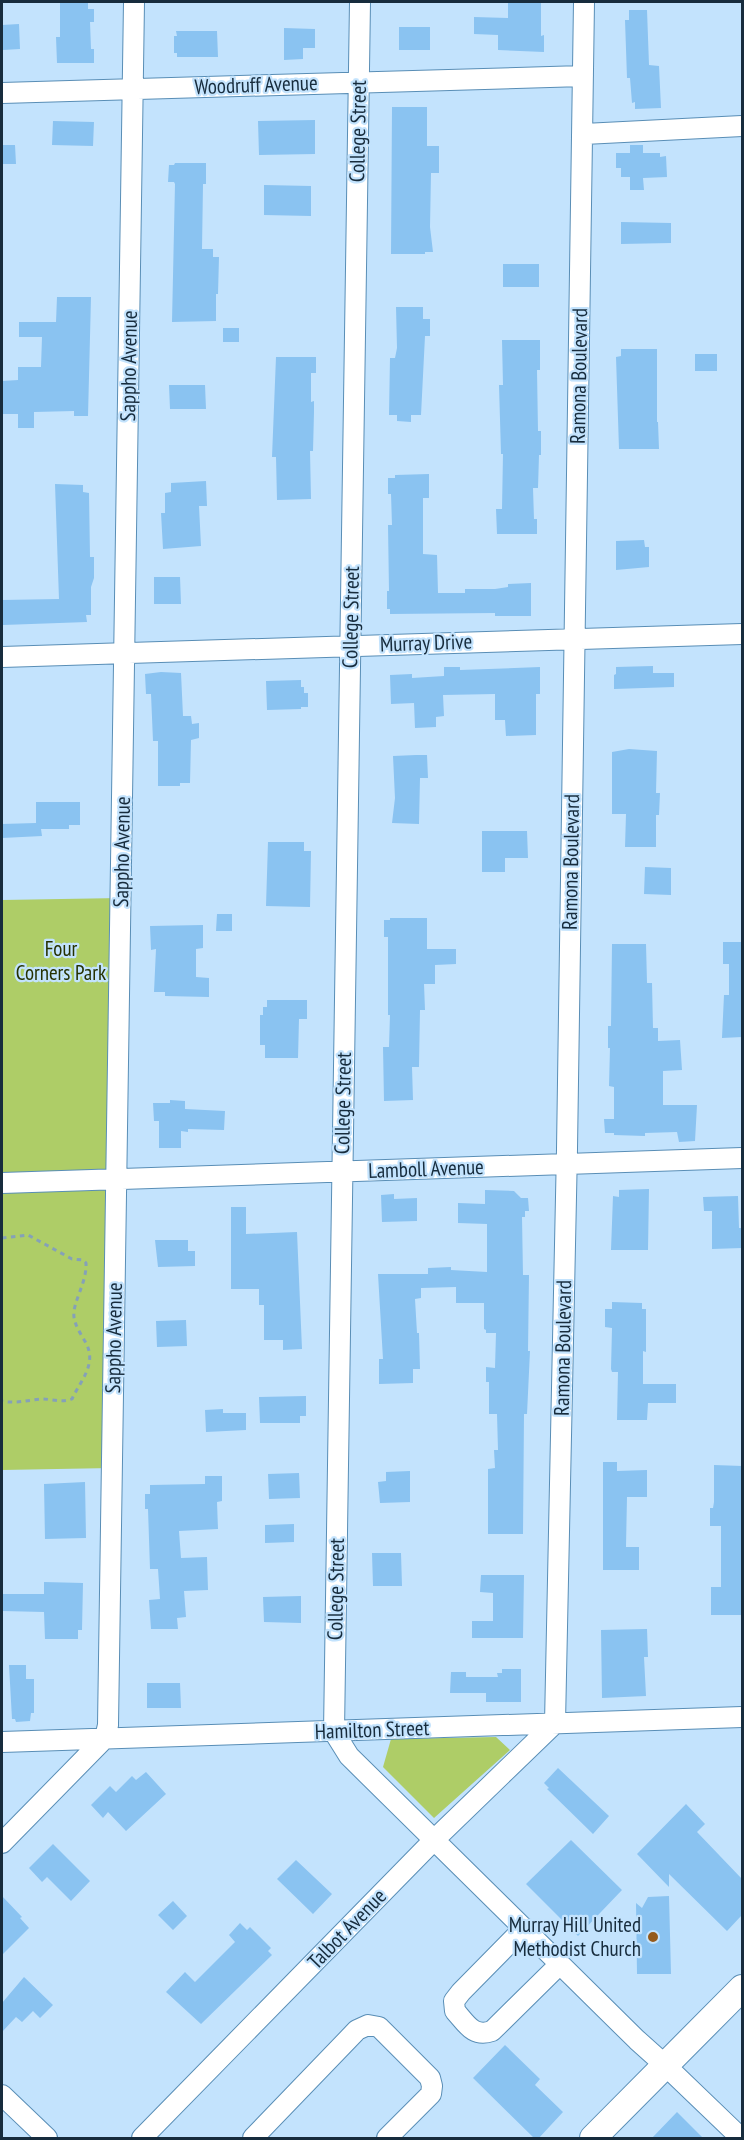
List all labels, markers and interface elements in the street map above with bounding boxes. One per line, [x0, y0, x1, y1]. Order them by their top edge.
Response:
street label: Woodruff Avenue [194, 69, 318, 100]
street label: College Street [343, 80, 372, 182]
street label: Ramona Boulevard [564, 308, 593, 444]
street label: Sappho Avenue [114, 310, 143, 422]
street label: College Street [336, 566, 365, 668]
street label: Murray Drive [379, 627, 473, 658]
street label: Ramona Boulevard [556, 794, 585, 930]
street label: Sappho Avenue [107, 796, 136, 908]
park label: Four Corners Park [16, 935, 106, 986]
street label: College Street [328, 1052, 357, 1154]
street label: Lamboll Avenue [368, 1153, 484, 1184]
street label: Ramona Boulevard [548, 1280, 577, 1416]
street label: Sappho Avenue [99, 1282, 128, 1394]
street label: College Street [321, 1538, 350, 1640]
street label: Hamilton Street [314, 1714, 430, 1745]
street label: Talbot Avenue [302, 1883, 392, 1975]
place label: Murray Hill United Methodist Church [509, 1911, 641, 1962]
marker: Murray Hill United Methodist Church [646, 1930, 660, 1944]

